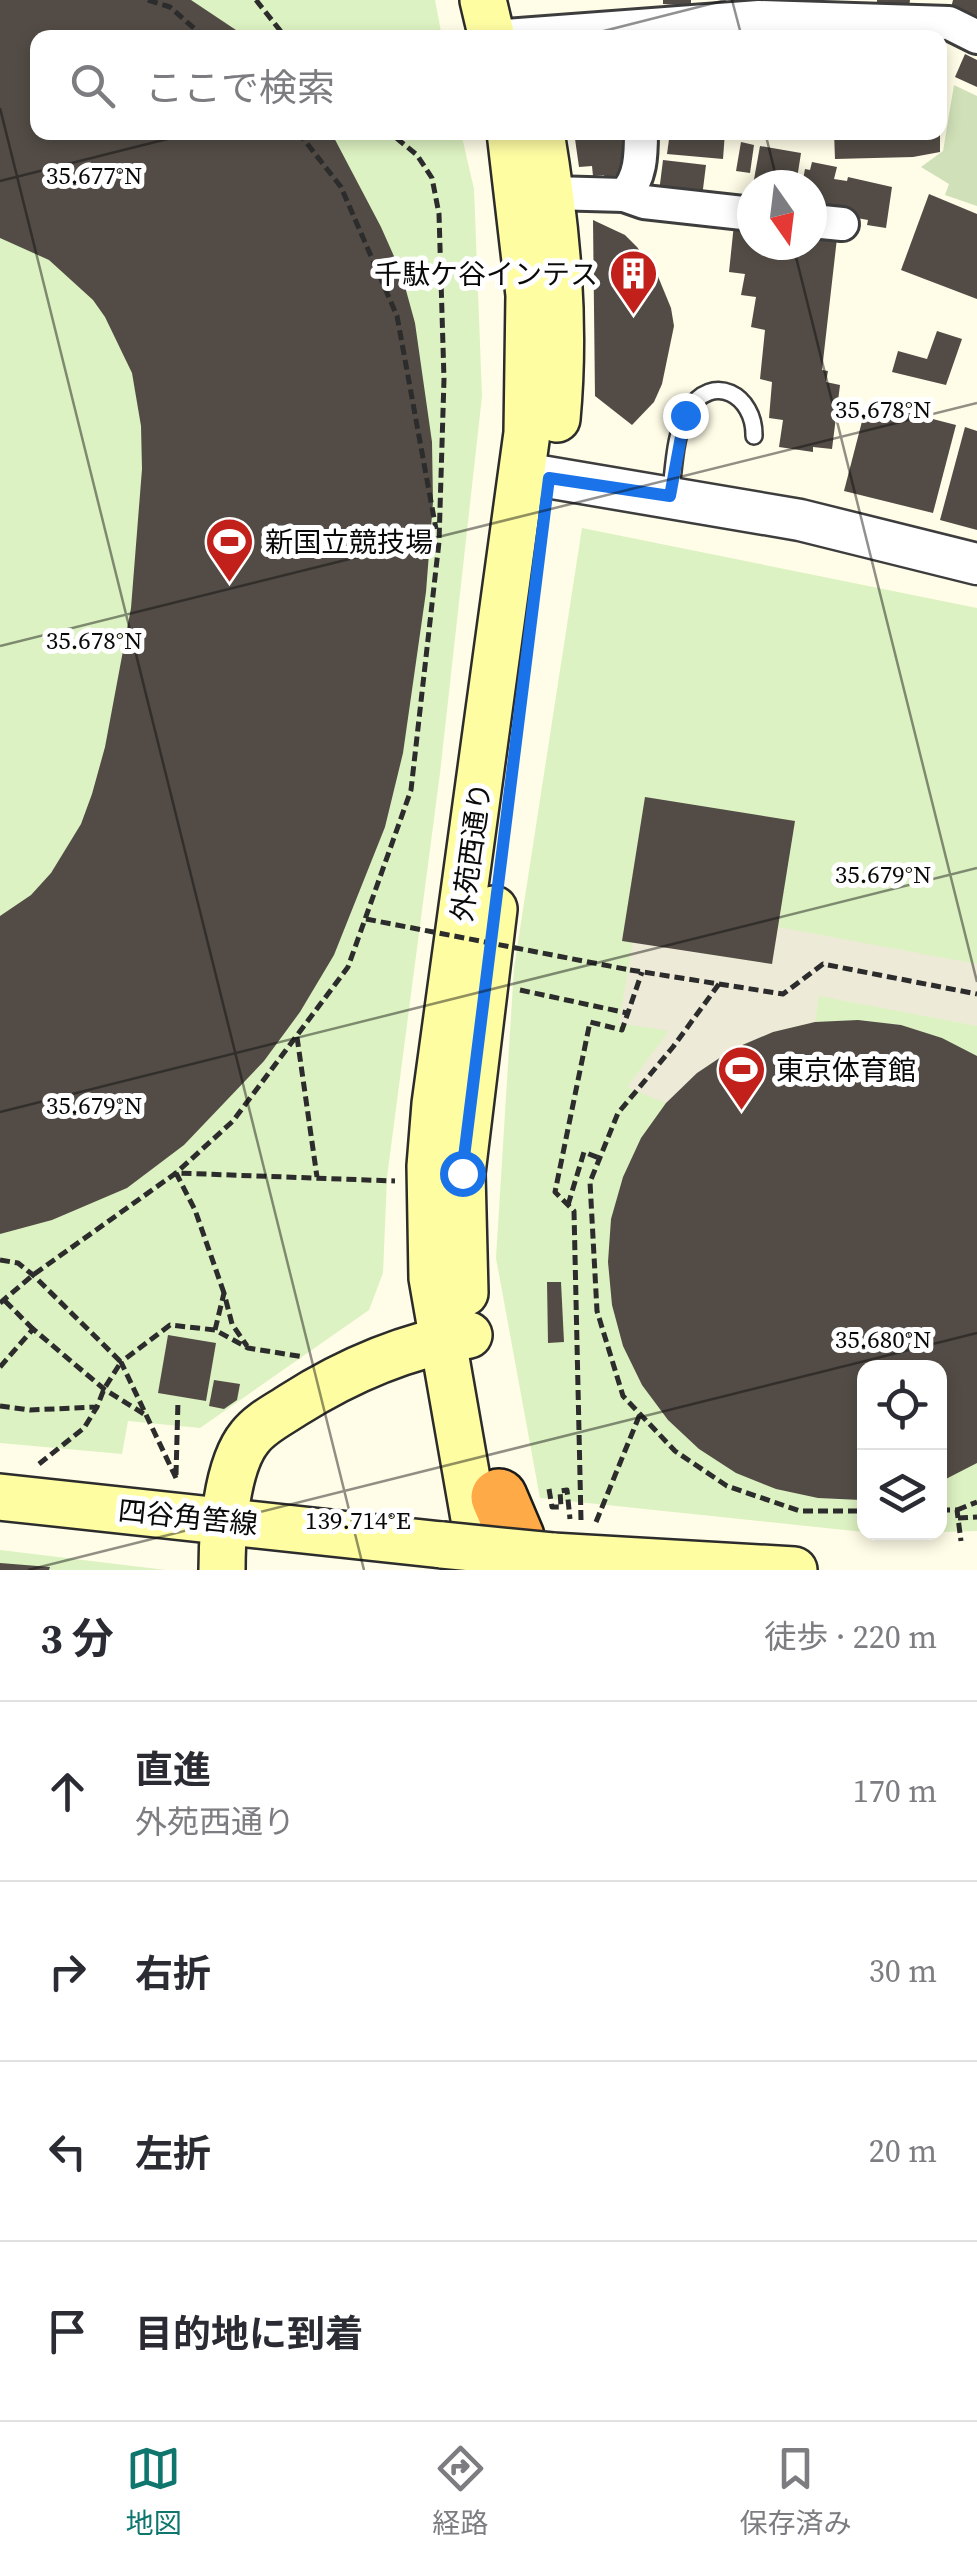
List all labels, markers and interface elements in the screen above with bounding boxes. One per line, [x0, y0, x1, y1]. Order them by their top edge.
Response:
search box [30, 30, 947, 140]
icon: search [65, 58, 120, 113]
text: ここで検索 [145, 62, 335, 114]
text: 35.677°N [46, 158, 142, 192]
north arrow [737, 170, 827, 260]
building icon: 千駄ケ谷インテス [607, 248, 659, 316]
place label: 千駄ケ谷インテス [374, 255, 598, 293]
text: 35.678°N [835, 392, 931, 426]
route end [663, 393, 709, 439]
sports icon: 新国立競技場 [204, 516, 256, 584]
place label: 新国立競技場 [265, 523, 433, 561]
text: 35.678°N [46, 623, 142, 657]
street label: 外苑西通り [442, 780, 500, 924]
text: 35.679°N [835, 857, 931, 891]
sports icon: 東京体育館 [715, 1044, 767, 1112]
place label: 東京体育館 [776, 1051, 916, 1089]
text: 35.679°N [46, 1088, 142, 1122]
route start [440, 1151, 486, 1197]
text: 35.680°N [835, 1322, 931, 1356]
map controls [857, 1360, 947, 1540]
button: locate [857, 1360, 947, 1450]
button: layers [857, 1450, 947, 1540]
street label: 四谷角筈線 [116, 1491, 260, 1543]
text: 139.714°E [305, 1503, 411, 1537]
text: 3 分 [40, 1609, 114, 1667]
text: 徒歩 · 220 m [764, 1615, 937, 1659]
text: 直進 [135, 1744, 211, 1796]
icon: ahead [40, 1764, 95, 1819]
text: 170 m [853, 1769, 937, 1813]
text: 外苑西通り [135, 1800, 295, 1844]
icon: right [40, 1944, 95, 1999]
text: 右折 [135, 1948, 211, 2000]
text: 30 m [869, 1949, 937, 1993]
icon: left [40, 2124, 95, 2179]
text: 左折 [135, 2128, 211, 2180]
text: 20 m [869, 2129, 937, 2173]
icon: arrive [40, 2304, 95, 2359]
text: 目的地に到着 [135, 2308, 363, 2360]
tab: 地図 [125, 2441, 182, 2542]
tab: 経路 [432, 2441, 489, 2542]
tab: 保存済み [739, 2441, 852, 2542]

